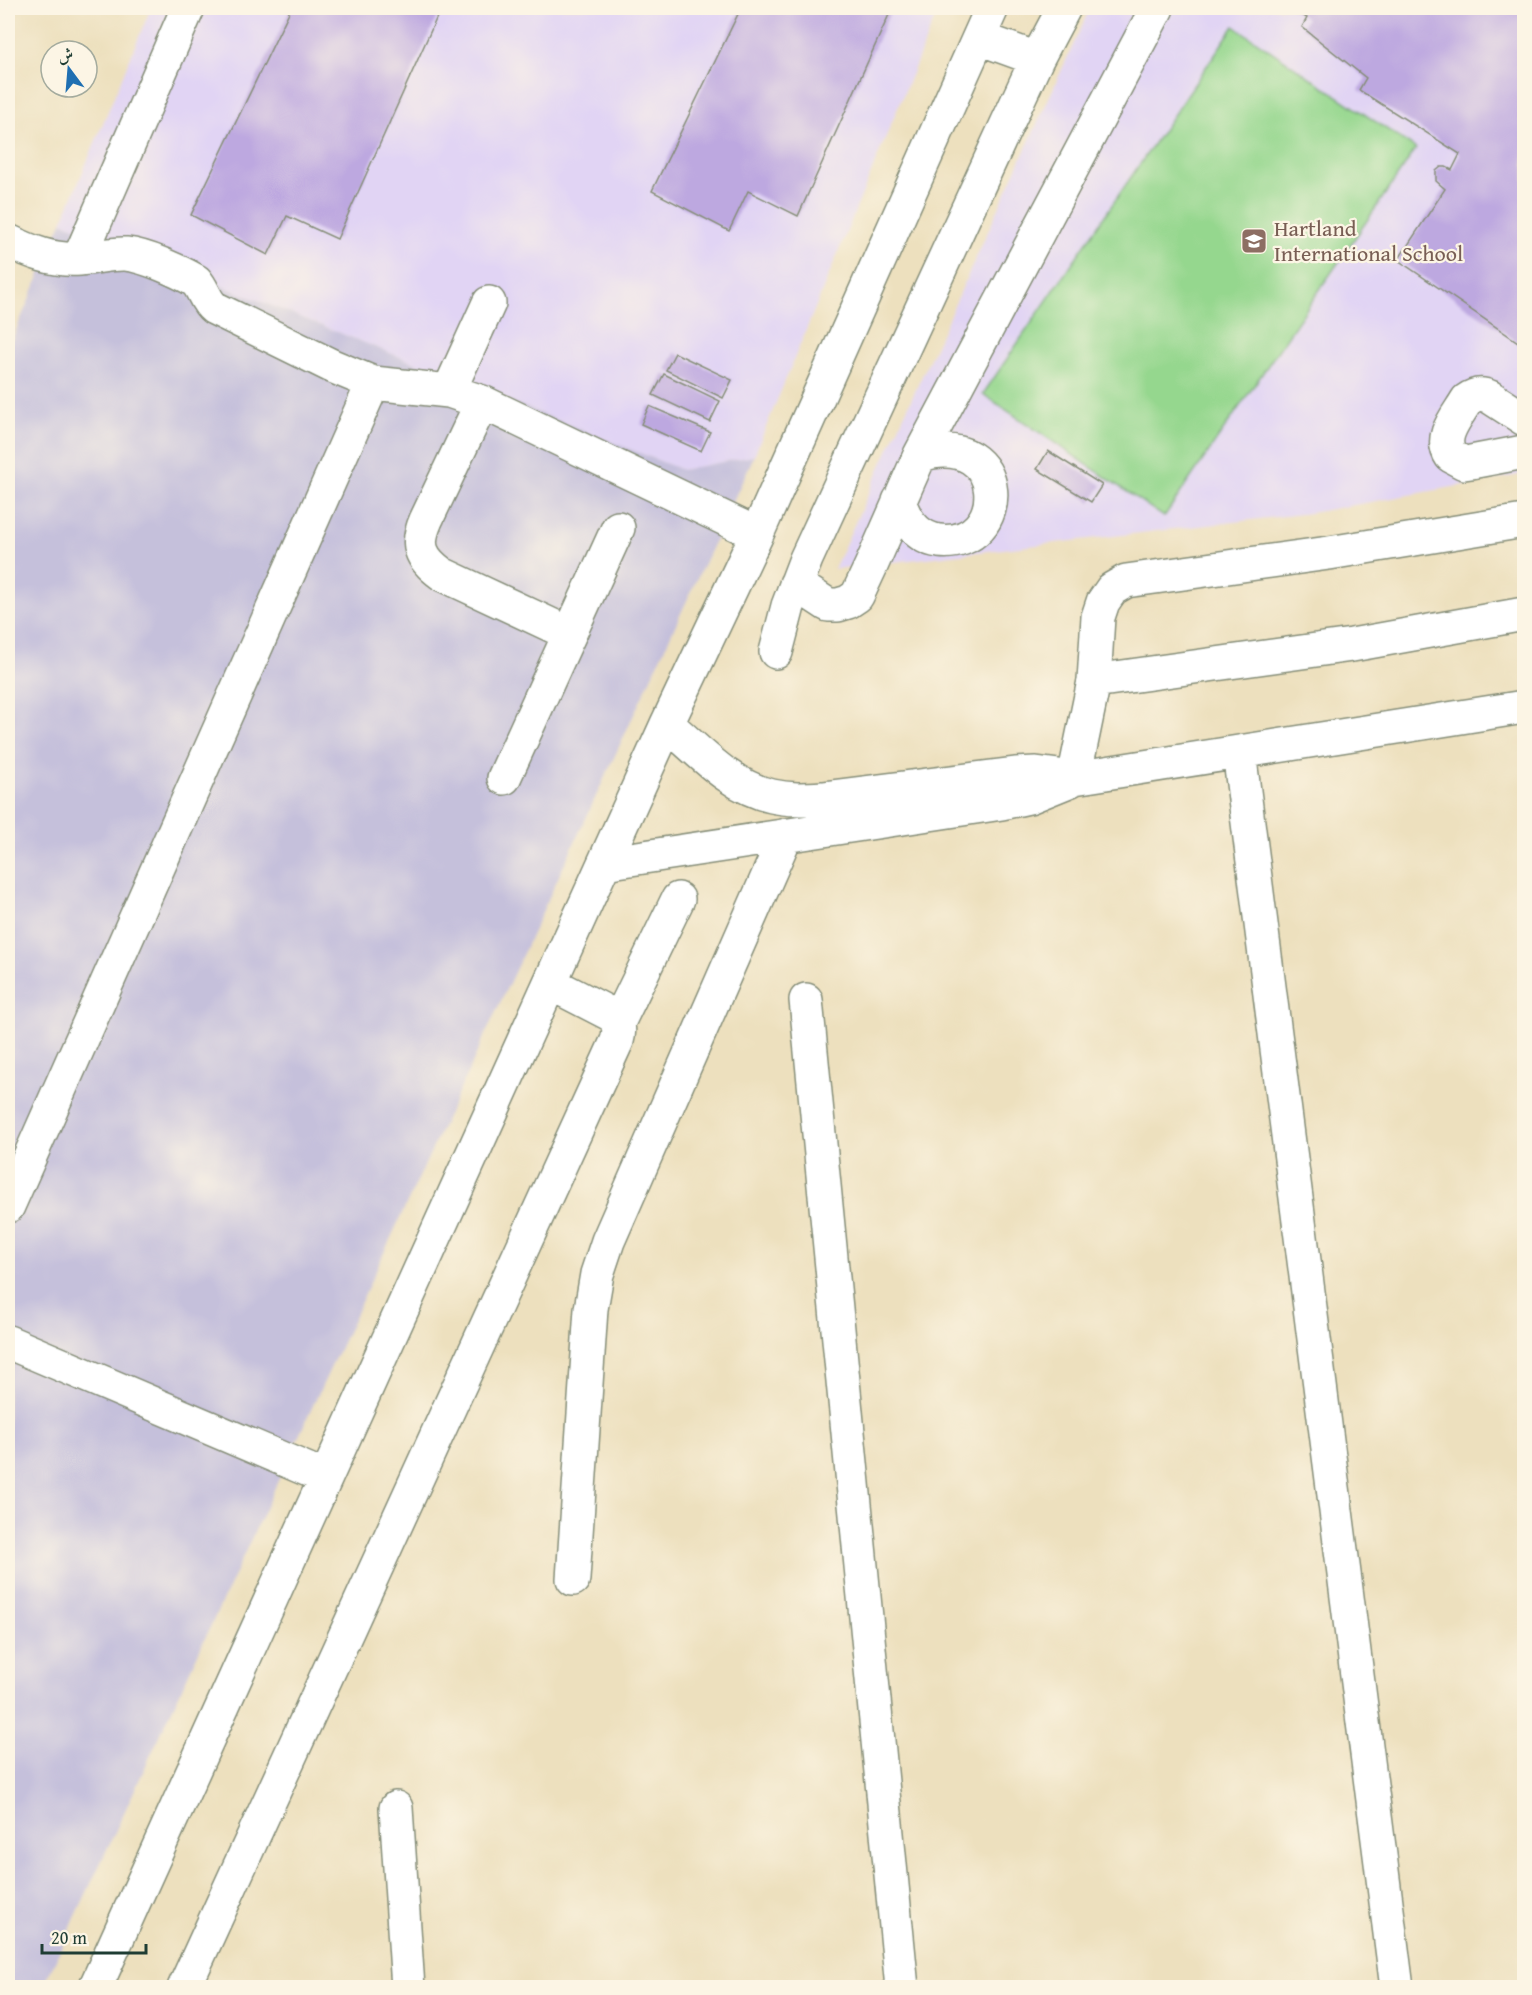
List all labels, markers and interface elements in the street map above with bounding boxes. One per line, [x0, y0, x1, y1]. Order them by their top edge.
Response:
north arrow [39, 39, 99, 99]
text: ش [54, 41, 76, 68]
place label: Hartland International School [1274, 212, 1463, 269]
school or university icon: Hartland International School [1239, 226, 1269, 256]
scale bar [42, 1917, 146, 1955]
text: 20 m [51, 1924, 87, 1951]

